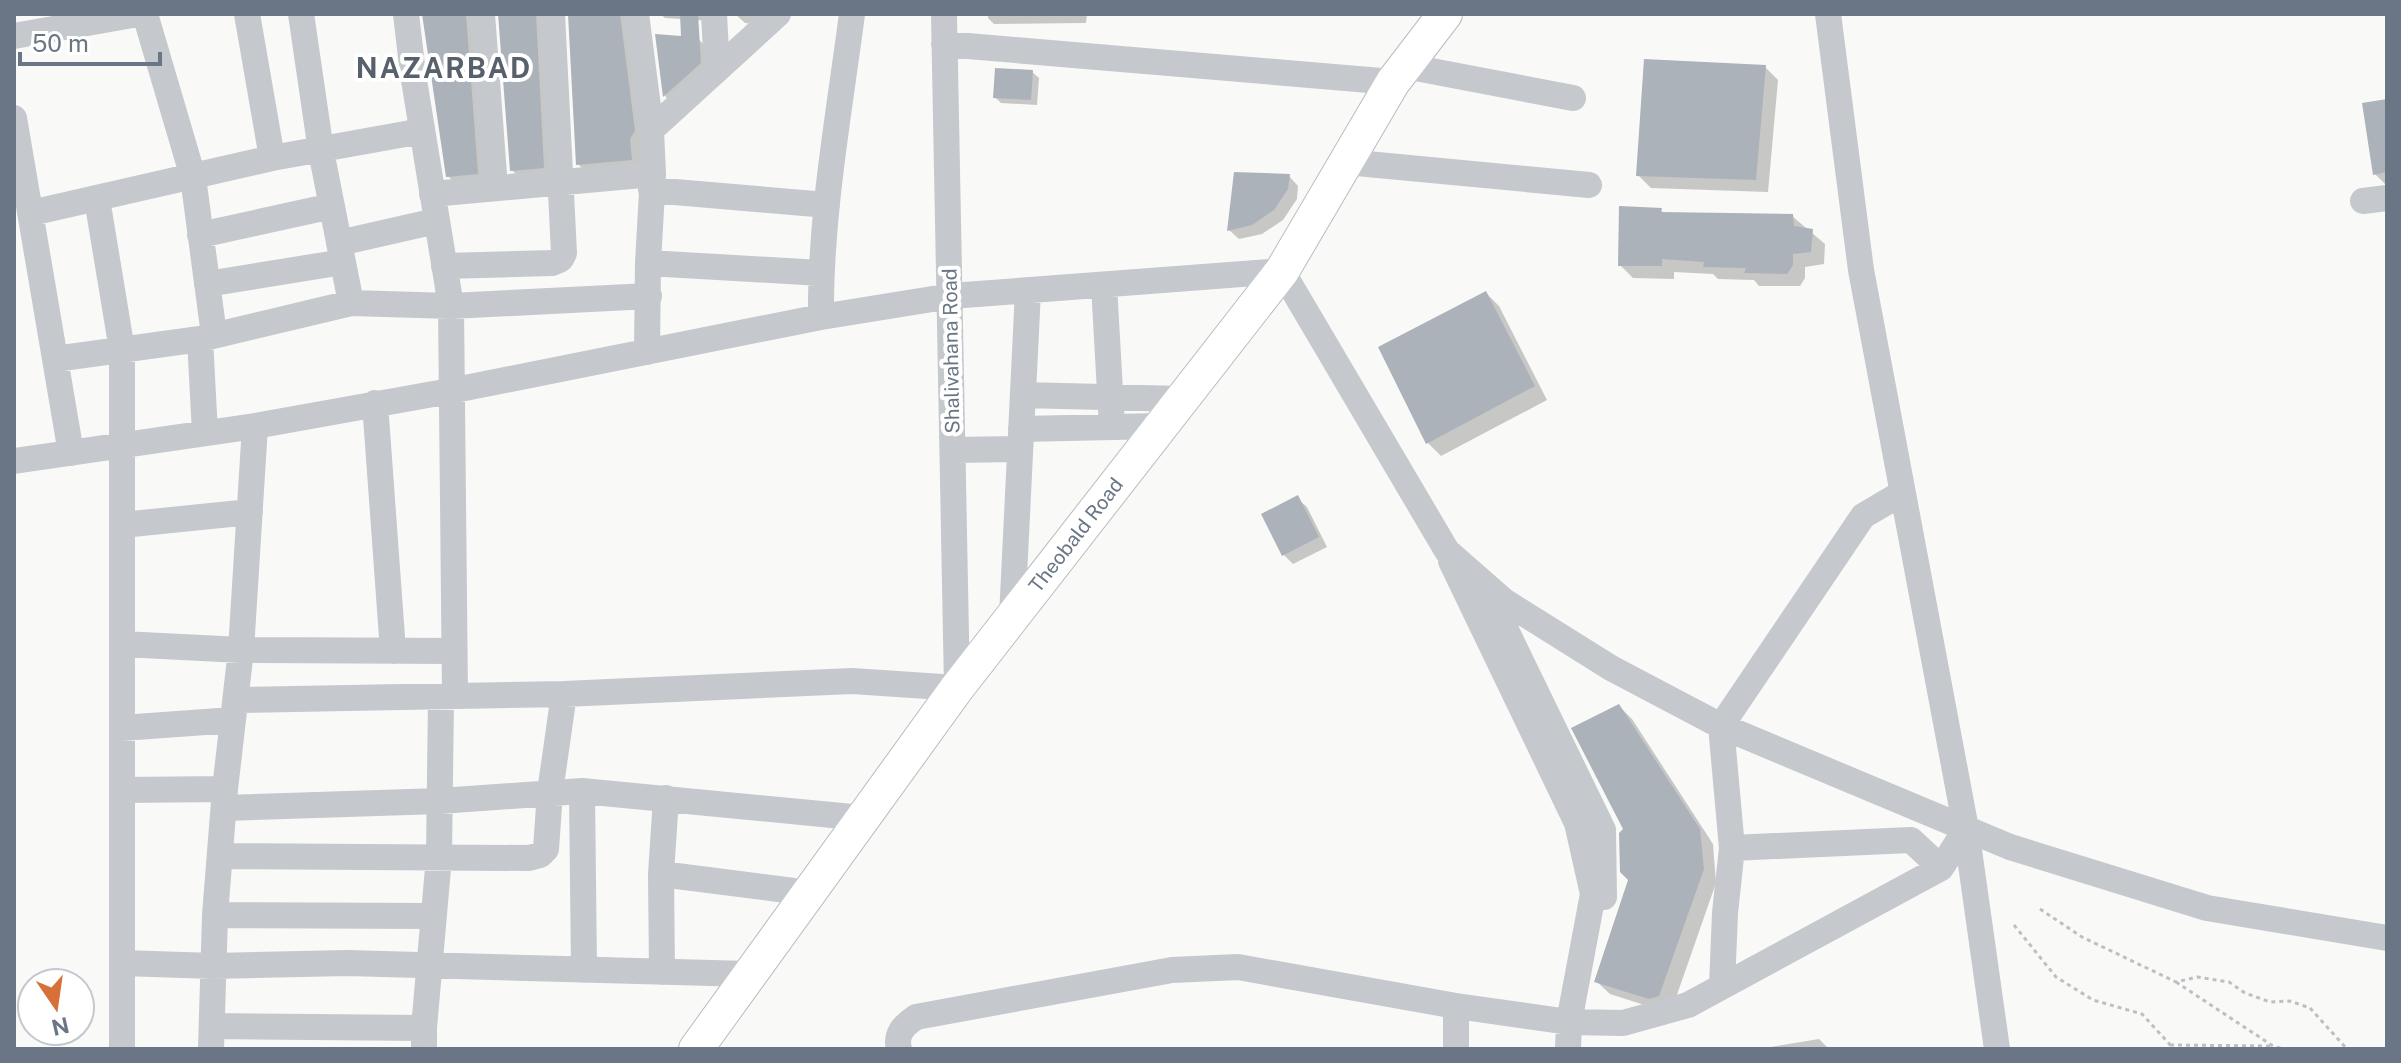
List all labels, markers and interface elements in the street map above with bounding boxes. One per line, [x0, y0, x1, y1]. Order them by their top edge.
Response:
scale bar [20, 16, 160, 66]
text: 50 m [32, 29, 89, 57]
district label: NAZARBAD [356, 51, 532, 84]
street label: Shalivahana Road [938, 268, 964, 434]
street label: Theobald Road [1024, 473, 1128, 597]
north arrow [16, 967, 96, 1047]
text: N [49, 1012, 72, 1041]

